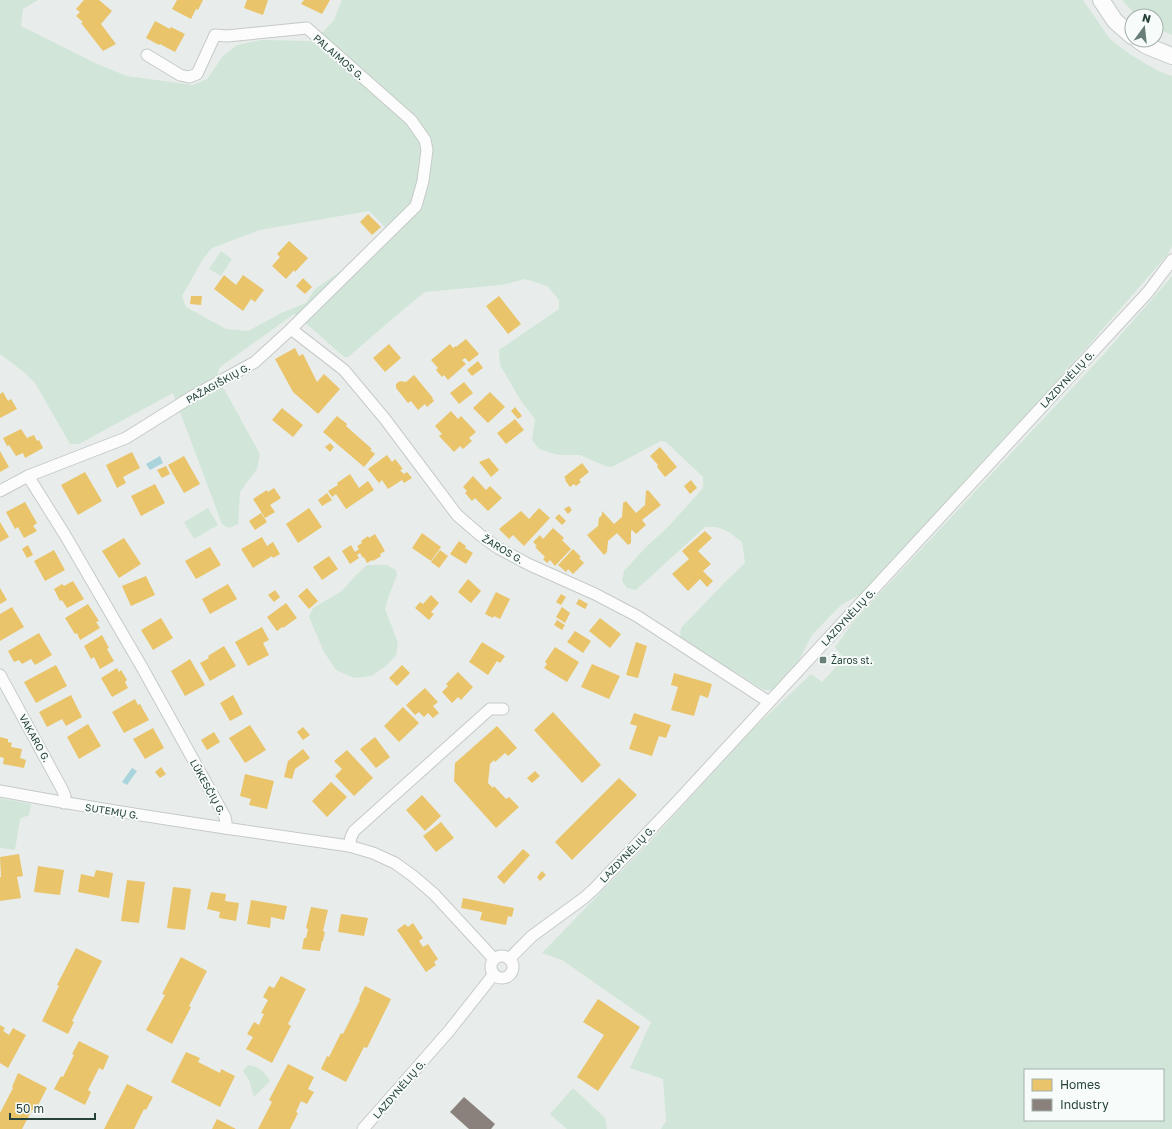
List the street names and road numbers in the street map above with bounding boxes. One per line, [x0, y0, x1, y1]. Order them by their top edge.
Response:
street label: PALAIMOS G. [311, 32, 367, 82]
street label: LAZDYNĖLIŲ G. [1037, 347, 1097, 410]
street label: PAŽAGIŠKIŲ G. [183, 360, 252, 406]
street label: ŽAROS G. [480, 532, 526, 566]
street label: LAZDYNĖLIŲ G. [818, 585, 878, 648]
street label: VAKARO G. [17, 712, 53, 764]
street label: LŪKESČIŲ G. [188, 757, 228, 817]
street label: SUTEMŲ G. [84, 801, 140, 821]
street label: LAZDYNĖLIŲ G. [596, 823, 657, 885]
street label: LAZDYNĖLIŲ G. [369, 1056, 428, 1121]

